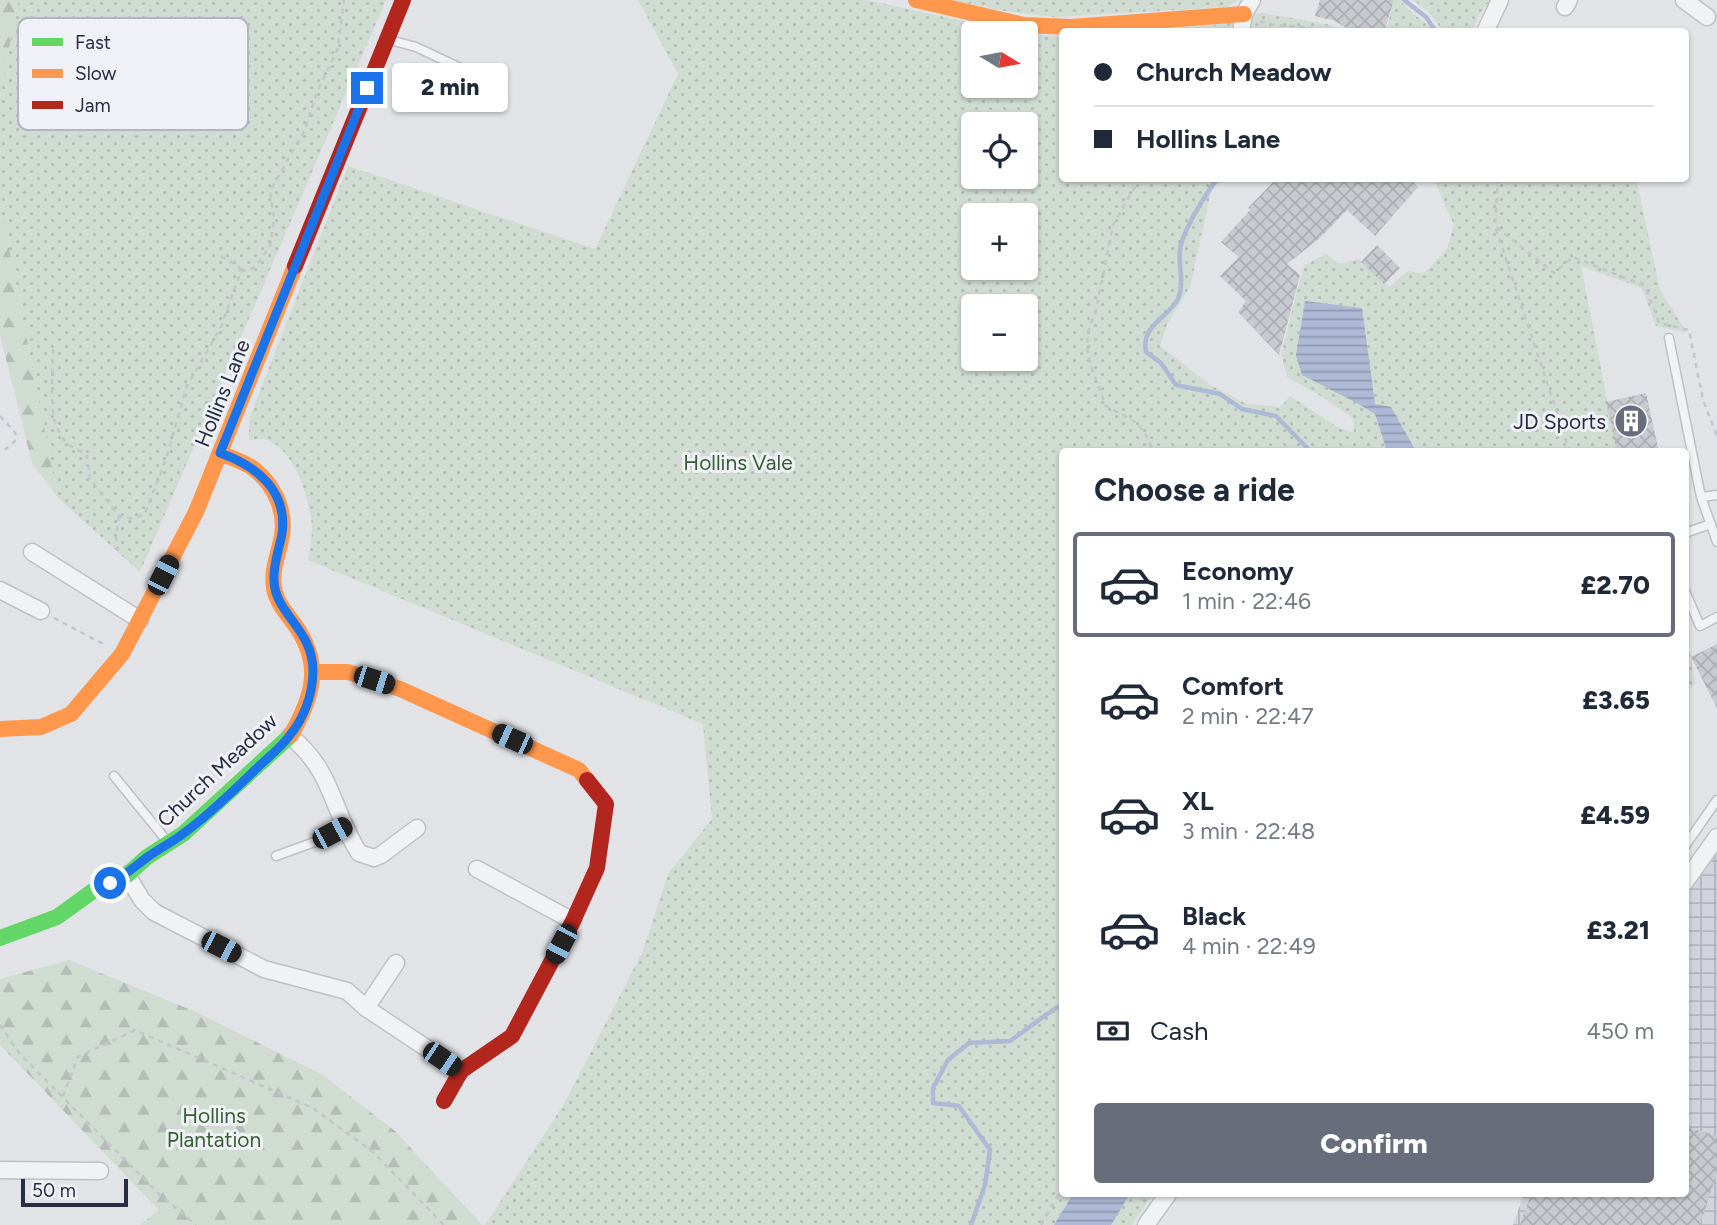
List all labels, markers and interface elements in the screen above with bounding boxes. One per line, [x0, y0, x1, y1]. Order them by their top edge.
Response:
legend [18, 18, 248, 130]
north arrow [961, 21, 1038, 98]
map controls [961, 21, 1038, 371]
text: Fast [75, 31, 111, 54]
text: Church Meadow [1136, 56, 1332, 88]
text: Slow [75, 62, 117, 85]
callout: 2 min [392, 64, 507, 112]
route end [351, 72, 383, 104]
text: 2 min [421, 73, 479, 101]
text: Jam [75, 94, 111, 117]
button: locate [961, 112, 1038, 189]
text: Hollins Lane [1136, 123, 1280, 155]
button: + [961, 203, 1038, 280]
button: − [961, 294, 1038, 371]
street label: Hollins Lane [189, 336, 255, 450]
building icon: JD Sports [1612, 402, 1650, 440]
place label: JD Sports [1513, 409, 1606, 434]
park label: Hollins Vale [683, 450, 793, 475]
text: Choose a ride [1094, 471, 1295, 509]
car [145, 552, 182, 598]
icon: car [1098, 553, 1161, 616]
text: Economy [1182, 555, 1294, 587]
text: £2.70 [1580, 569, 1650, 601]
text: 1 min · 22:46 [1182, 587, 1311, 615]
car [351, 664, 398, 696]
icon: car [1098, 668, 1161, 731]
text: Comfort [1182, 670, 1284, 702]
text: £3.65 [1582, 684, 1650, 716]
text: 2 min · 22:47 [1182, 702, 1314, 730]
street label: Church Meadow [152, 708, 282, 832]
car [489, 721, 536, 757]
icon: car [1098, 783, 1161, 846]
text: XL [1182, 785, 1214, 817]
text: £4.59 [1580, 799, 1650, 831]
car [309, 814, 356, 852]
text: 3 min · 22:48 [1182, 817, 1315, 845]
route start [94, 867, 126, 899]
icon: car [1098, 898, 1161, 961]
text: Black [1182, 900, 1246, 932]
text: £3.21 [1586, 914, 1650, 946]
car [542, 921, 581, 967]
car [198, 928, 245, 966]
text: 4 min · 22:49 [1182, 932, 1316, 960]
icon: cash [1094, 1012, 1132, 1050]
text: Cash [1150, 1015, 1209, 1047]
text: 450 m [1586, 1017, 1654, 1045]
car [419, 1039, 466, 1079]
park label: Hollins Plantation [167, 1103, 261, 1152]
button: Confirm [1094, 1103, 1654, 1183]
scale bar [21, 1176, 128, 1208]
text: 50 m [32, 1179, 76, 1202]

